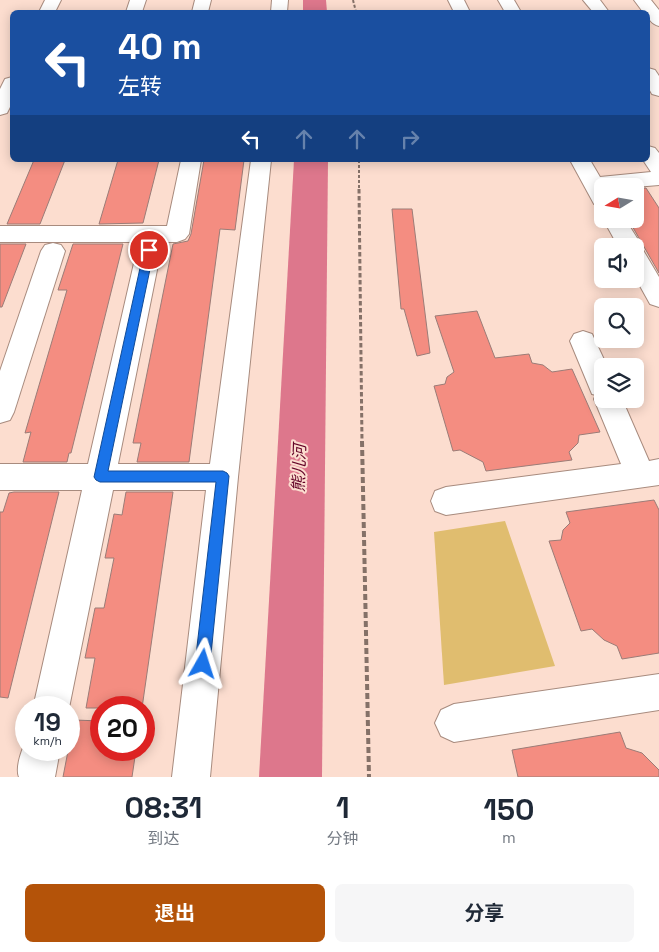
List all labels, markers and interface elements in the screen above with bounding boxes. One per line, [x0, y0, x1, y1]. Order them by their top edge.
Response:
text: 40 m [118, 25, 202, 69]
icon: left [35, 30, 100, 95]
text: 左转 [118, 72, 162, 100]
icon: left [237, 125, 265, 153]
icon: ahead [290, 125, 318, 153]
icon: ahead [343, 125, 371, 153]
icon: right [396, 125, 424, 153]
north arrow [594, 178, 644, 228]
map controls [594, 178, 644, 408]
pin [128, 229, 170, 271]
icon: arrive [135, 236, 163, 264]
button: sound [594, 238, 644, 288]
button: search [594, 298, 644, 348]
button: layers [594, 358, 644, 408]
water label: 熊儿河 [288, 441, 310, 492]
position arrow [176, 637, 228, 689]
speed limit sign: 20 [90, 696, 155, 761]
text: 19 [34, 706, 61, 738]
text: km/h [33, 733, 62, 749]
text: 08:31 [125, 788, 202, 827]
text: 1 [336, 788, 350, 827]
text: 150 [483, 790, 534, 829]
text: m [502, 827, 516, 848]
text: 到达 [147, 828, 179, 849]
text: 分钟 [327, 828, 359, 849]
button: 退出 [25, 884, 325, 942]
button: 分享 [335, 884, 634, 942]

